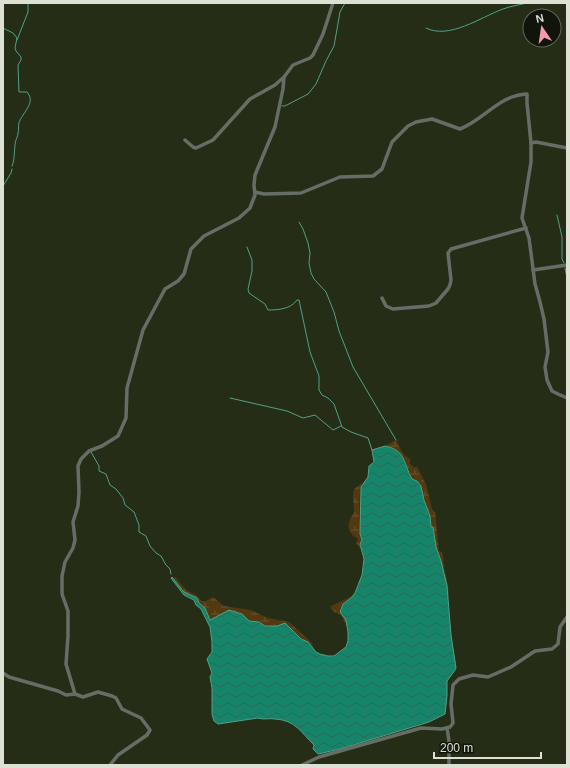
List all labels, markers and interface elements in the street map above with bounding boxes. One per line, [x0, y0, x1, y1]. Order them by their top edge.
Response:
north arrow [522, 8, 562, 48]
text: N [535, 12, 545, 25]
scale bar [434, 734, 541, 760]
text: 200 m [440, 741, 473, 755]

